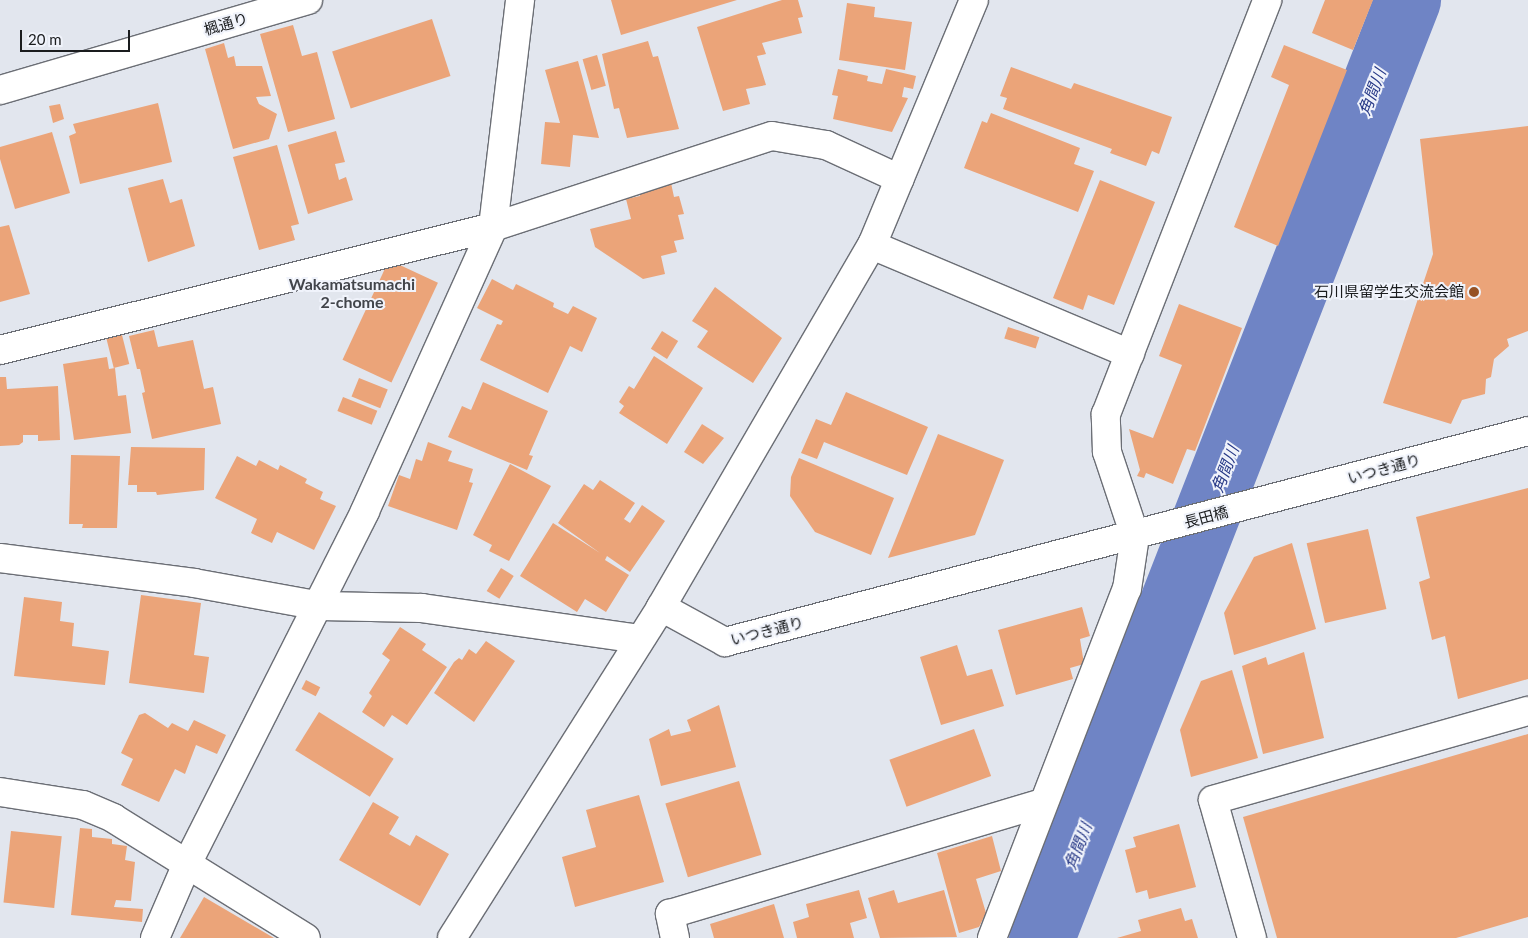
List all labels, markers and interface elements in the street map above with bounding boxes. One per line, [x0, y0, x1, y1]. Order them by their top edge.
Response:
street label: 楓通り [202, 9, 250, 39]
scale bar [22, 20, 132, 52]
text: 20 m [28, 30, 62, 48]
water label: 角間川 [1354, 66, 1390, 118]
district label: Wakamatsumachi 2-chome [289, 274, 415, 312]
place label: 石川県留学生交流会館 [1314, 283, 1464, 301]
marker: 石川県留学生交流会館 [1468, 286, 1480, 298]
water label: 角間川 [1207, 443, 1243, 495]
street label: いつき通り [1345, 451, 1423, 487]
street label: 長田橋 [1182, 502, 1230, 532]
street label: いつき通り [728, 613, 806, 649]
water label: 角間川 [1060, 820, 1096, 872]

